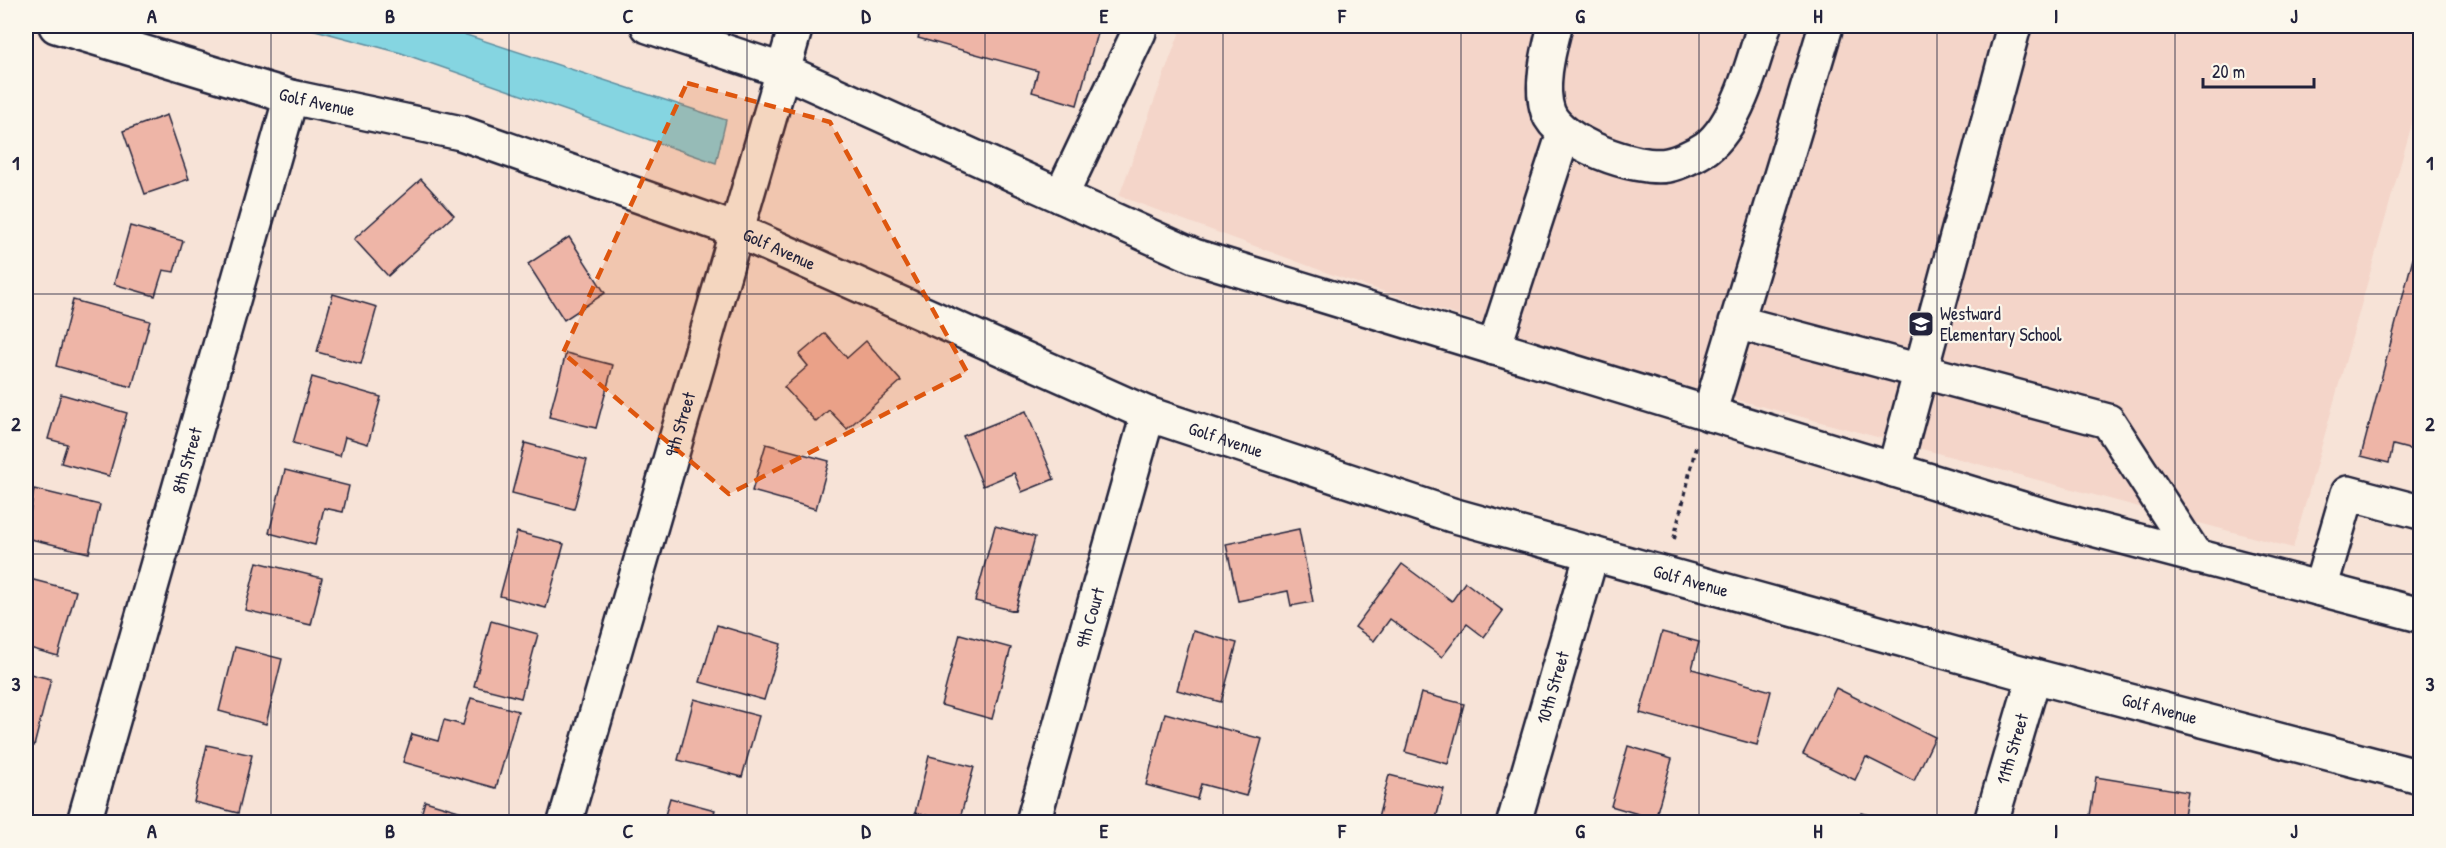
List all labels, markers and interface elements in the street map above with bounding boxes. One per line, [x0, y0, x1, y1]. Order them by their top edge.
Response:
text: A [147, 2, 157, 29]
text: B [385, 2, 395, 29]
text: C [623, 2, 634, 29]
text: D [861, 2, 871, 29]
text: E [1100, 2, 1109, 29]
text: F [1337, 2, 1347, 29]
text: G [1575, 2, 1585, 29]
text: H [1813, 2, 1823, 29]
text: I [2054, 2, 2058, 29]
text: J [2290, 2, 2298, 29]
scale bar [2203, 51, 2314, 89]
text: 20 m [2212, 59, 2245, 84]
street label: Golf Avenue [276, 81, 357, 122]
text: 1 [12, 149, 20, 176]
text: 1 [2426, 149, 2434, 176]
street label: Golf Avenue [739, 222, 819, 276]
place label: Westward Elementary School [1940, 301, 2062, 347]
school or university icon: Westward Elementary School [1906, 309, 1936, 339]
street label: 9th Street [659, 388, 701, 460]
text: 2 [11, 410, 21, 437]
text: 2 [2425, 410, 2435, 437]
street label: Golf Avenue [1185, 415, 1266, 463]
street label: 8th Street [165, 424, 208, 496]
street label: Golf Avenue [1650, 558, 1731, 603]
street label: 9th Court [1070, 584, 1111, 651]
street label: 10th Street [1530, 647, 1575, 727]
text: 3 [12, 670, 21, 697]
text: 3 [2426, 670, 2435, 697]
street label: Golf Avenue [2119, 687, 2200, 730]
street label: 11th Street [1990, 710, 2035, 787]
text: A [147, 817, 157, 844]
text: B [385, 817, 395, 844]
text: C [623, 817, 634, 844]
text: D [861, 817, 871, 844]
text: E [1100, 817, 1109, 844]
text: F [1337, 817, 1347, 844]
text: G [1575, 817, 1585, 844]
text: H [1813, 817, 1823, 844]
text: I [2054, 817, 2058, 844]
text: J [2290, 817, 2298, 844]

